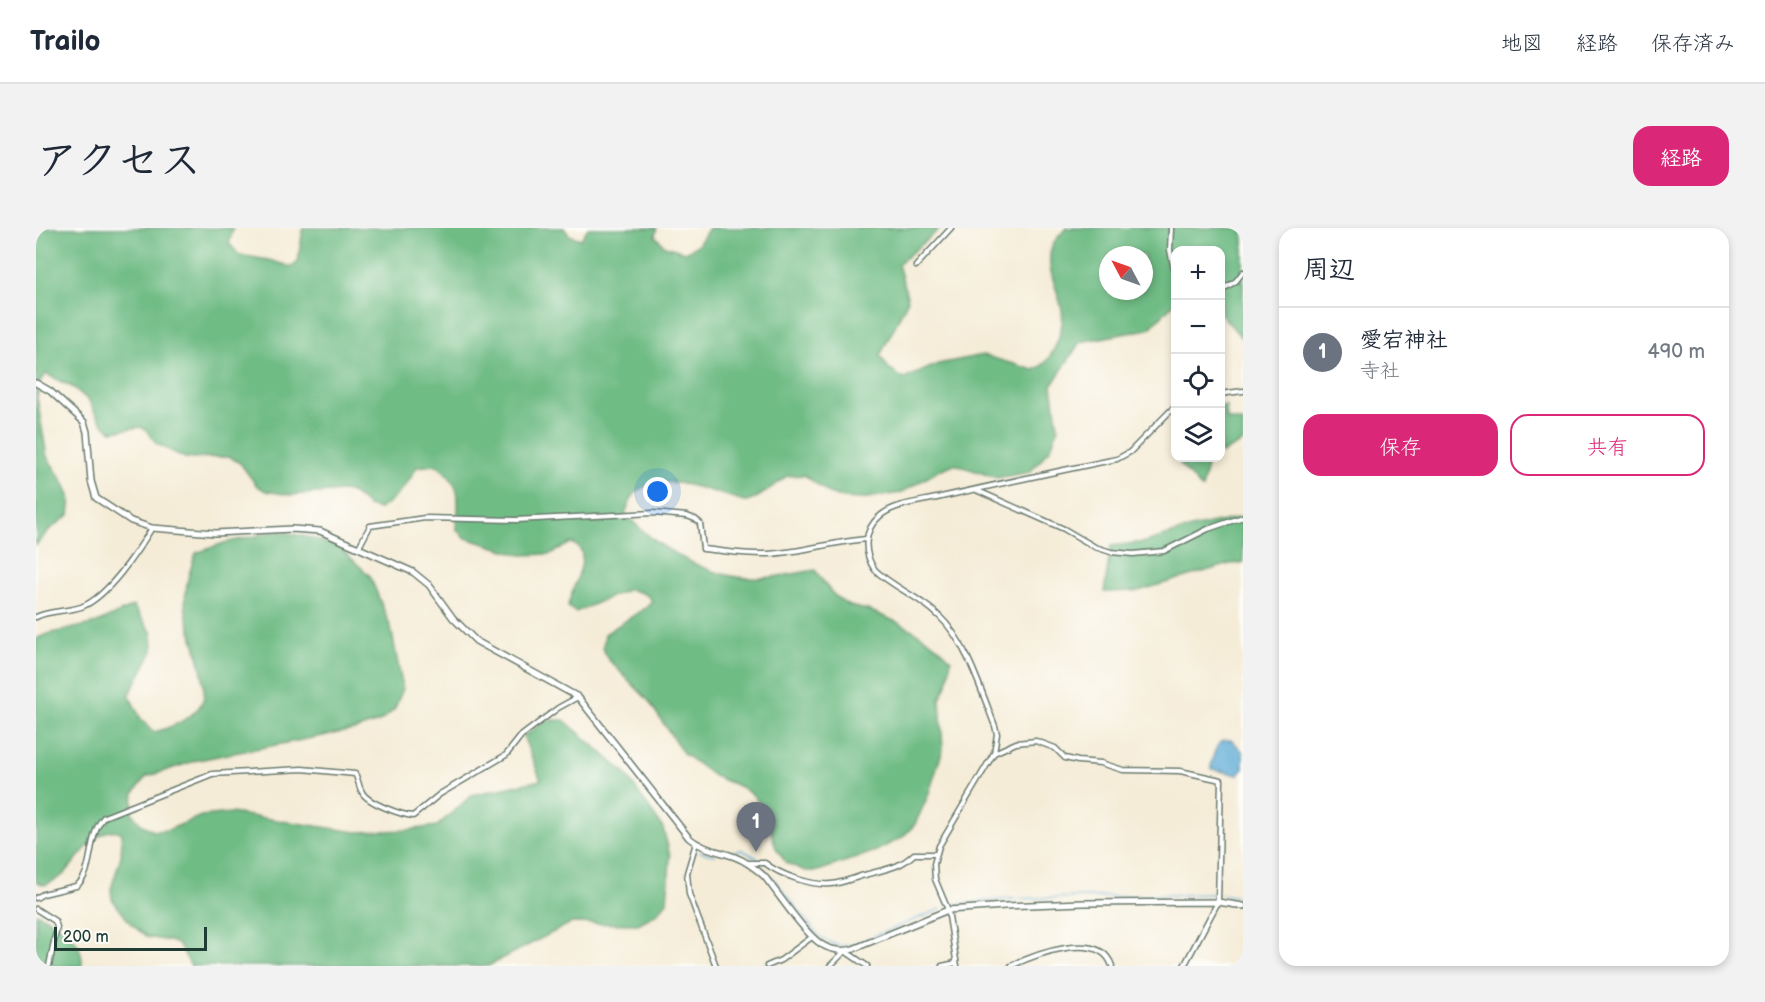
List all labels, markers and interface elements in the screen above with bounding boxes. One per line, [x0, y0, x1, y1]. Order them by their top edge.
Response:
text: Trailo [30, 25, 101, 58]
text: 地図 [1501, 31, 1543, 56]
text: 経路 [1576, 31, 1618, 56]
text: 保存済み [1651, 31, 1735, 56]
button: 経路 [1633, 126, 1729, 186]
text: アクセス [36, 136, 201, 187]
north arrow [1099, 246, 1153, 300]
map controls [1171, 246, 1225, 462]
button: + [1171, 246, 1225, 300]
text: 周辺 [1303, 255, 1355, 286]
button: − [1171, 300, 1225, 354]
text: 愛宕神社 [1360, 327, 1448, 354]
text: 1 [1318, 340, 1327, 364]
text: 490 m [1648, 340, 1705, 364]
button: locate [1171, 354, 1225, 408]
text: 寺社 [1360, 359, 1400, 383]
button: layers [1171, 408, 1225, 462]
button: 保存 [1303, 414, 1498, 476]
button: 共有 [1510, 414, 1705, 476]
your location [643, 477, 672, 506]
pin: 1 [736, 802, 776, 852]
scale bar [54, 924, 207, 952]
text: 200 m [63, 928, 109, 947]

